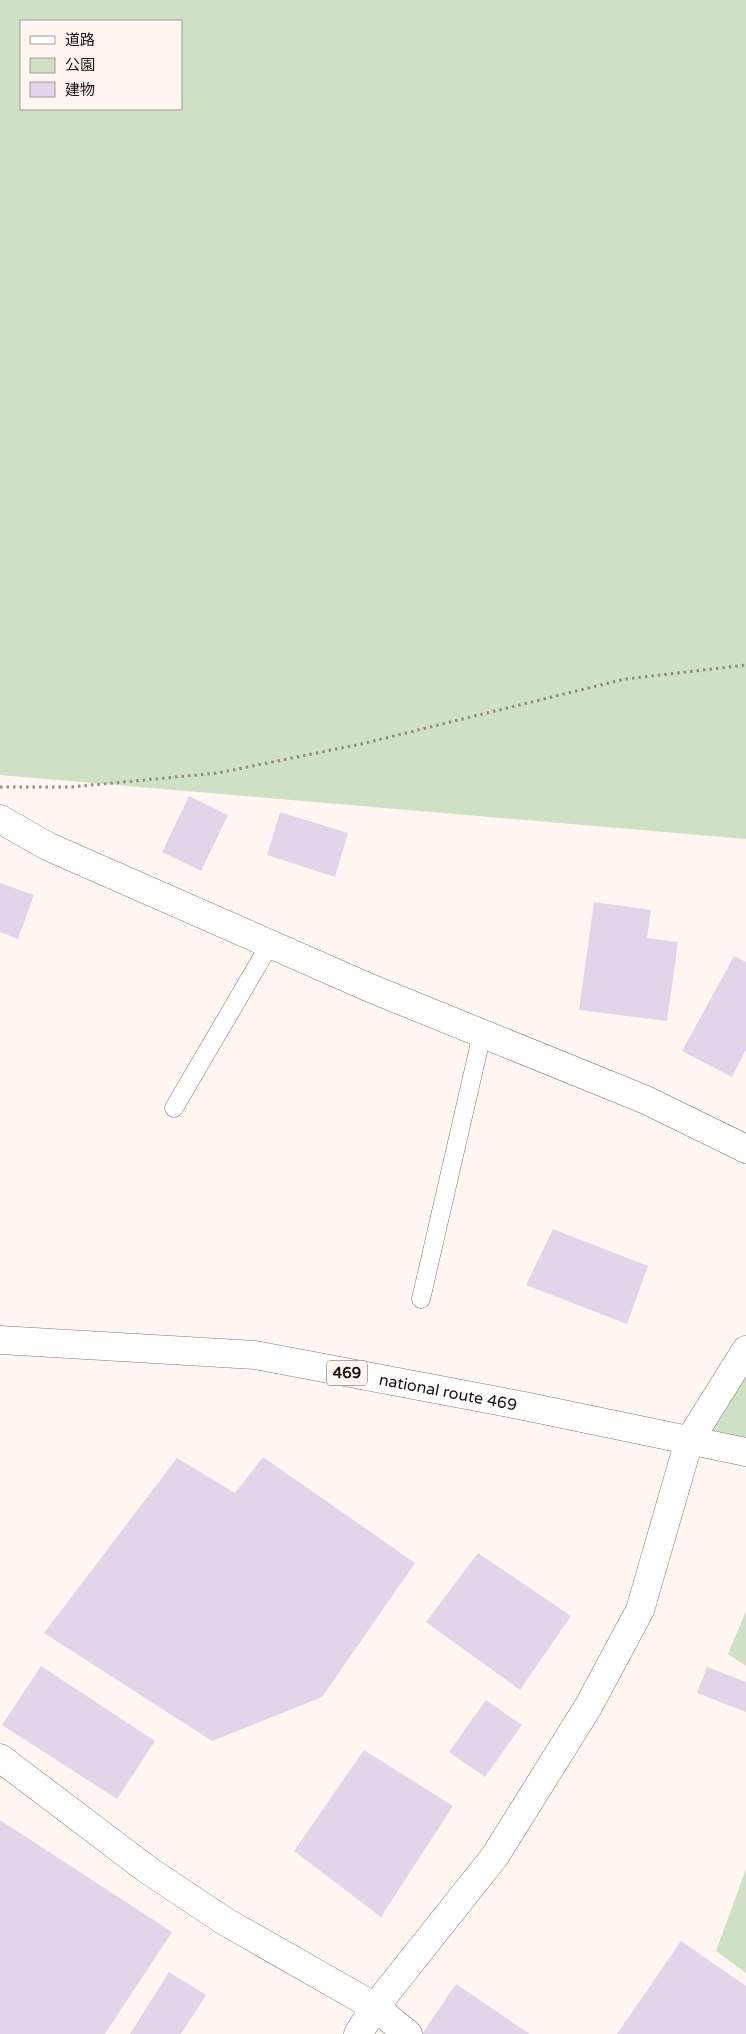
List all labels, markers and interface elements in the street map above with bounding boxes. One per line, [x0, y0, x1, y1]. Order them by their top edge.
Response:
legend [20, 20, 182, 110]
text: 道路 [65, 31, 95, 49]
text: 公園 [65, 56, 95, 74]
text: 建物 [65, 81, 95, 99]
road number: 469 [327, 1360, 367, 1386]
street label: national route 469 [377, 1370, 519, 1415]

